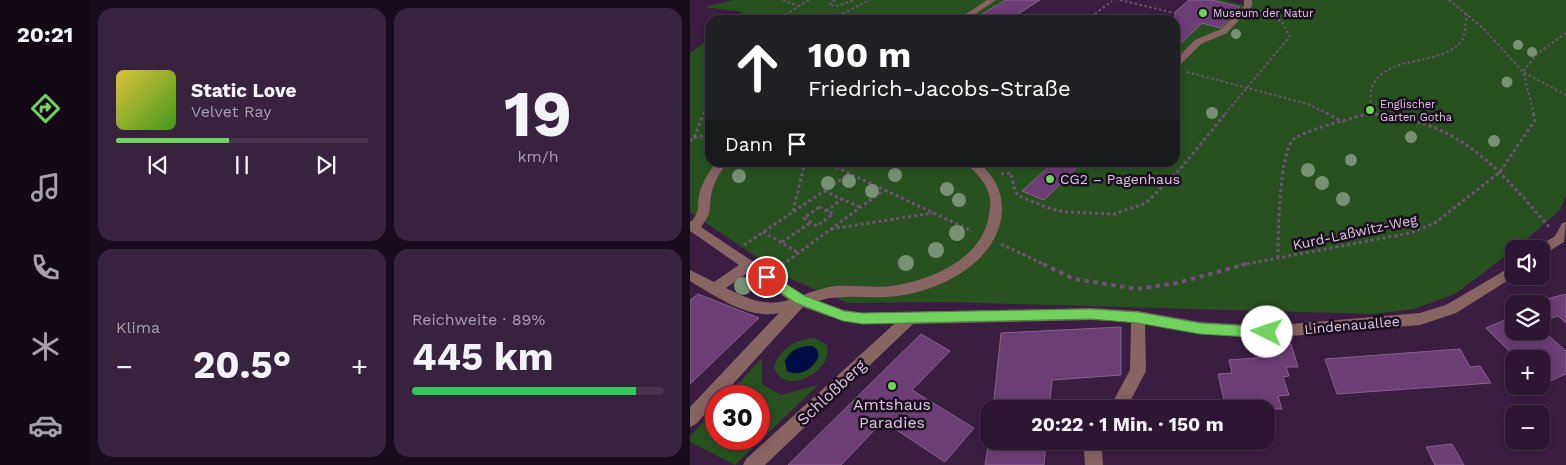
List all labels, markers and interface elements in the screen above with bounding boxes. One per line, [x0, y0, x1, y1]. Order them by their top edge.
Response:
marker: Museum der Natur [1197, 7, 1209, 19]
place label: Museum der Natur [1213, 7, 1314, 20]
text: 20:21 [17, 22, 73, 47]
text: 100 m [808, 34, 911, 76]
icon: ahead [725, 35, 790, 100]
text: 19 [504, 76, 572, 152]
text: Friedrich-Jacobs-Straße [808, 76, 1071, 101]
text: Static Love [191, 79, 296, 102]
icon: directions [28, 91, 63, 126]
place label: Englischer Garten Gotha [1380, 98, 1452, 124]
text: Velvet Ray [191, 102, 271, 121]
marker: Englischer Garten Gotha [1364, 104, 1376, 116]
icon: arrive [783, 130, 811, 158]
text: Dann [725, 133, 773, 156]
text: km/h [517, 147, 559, 166]
icon: previous [144, 151, 172, 179]
icon: pause [228, 151, 256, 179]
icon: next [312, 151, 340, 179]
icon: music [28, 170, 63, 205]
place label: CG2 – Pagenhaus [1060, 171, 1180, 187]
marker: CG2 – Pagenhaus [1044, 173, 1056, 185]
street label: Kurd-Laßwitz-Weg [1291, 211, 1419, 253]
map controls [1505, 240, 1550, 450]
button: sound [1505, 240, 1550, 285]
icon: phone [28, 250, 63, 285]
pin [746, 256, 788, 298]
icon: arrive [753, 263, 781, 291]
button: layers [1505, 295, 1550, 340]
position arrow [1240, 305, 1292, 357]
text: Reichweite · 89% [412, 310, 545, 329]
street label: Lindenauallee [1304, 313, 1400, 337]
text: Klima [116, 318, 160, 337]
icon: climate [28, 329, 63, 364]
text: 445 km [412, 335, 554, 379]
text: 20.5° [193, 343, 291, 387]
text: − [116, 350, 133, 383]
text: + [351, 350, 368, 383]
button: + [1505, 350, 1550, 395]
street label: Schloßberg [793, 355, 870, 429]
marker: Amtshaus Paradies [886, 380, 898, 392]
speed limit sign: 30 [705, 385, 770, 450]
place label: Amtshaus Paradies [853, 395, 931, 432]
button: − [1505, 405, 1550, 450]
icon: car [28, 408, 63, 443]
text: 20:22 · 1 Min. · 150 m [1031, 413, 1224, 436]

